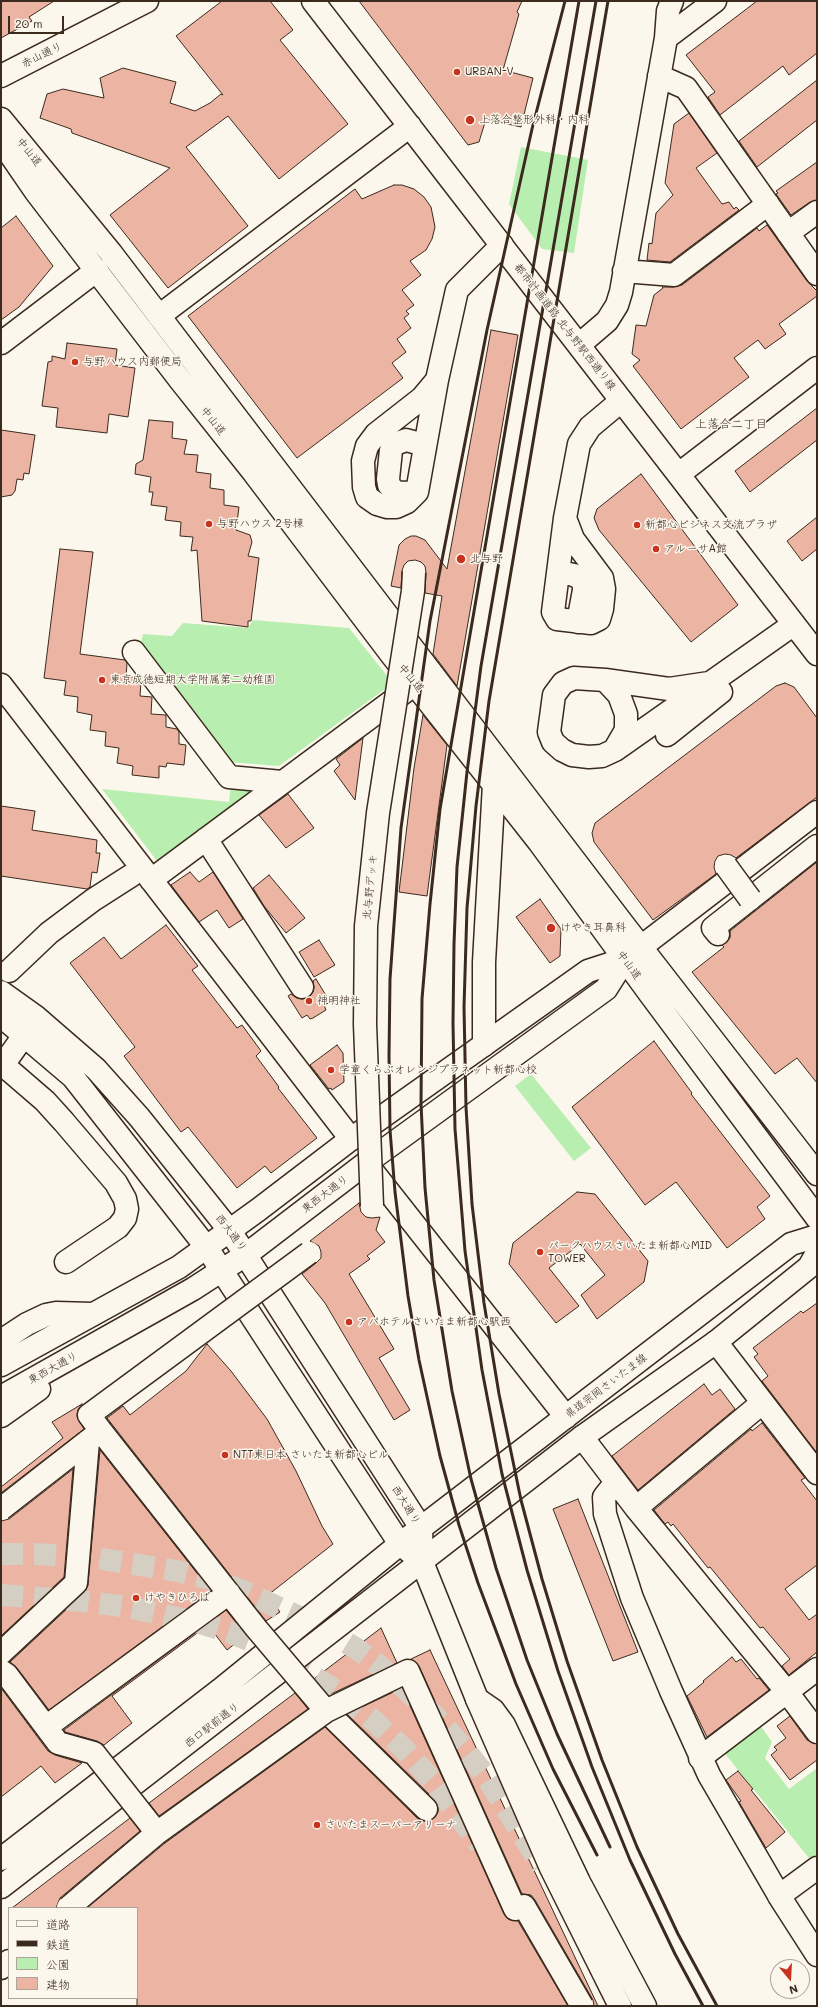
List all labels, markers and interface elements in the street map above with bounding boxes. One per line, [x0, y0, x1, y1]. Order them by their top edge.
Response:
scale bar [10, 8, 66, 34]
text: 20 m [15, 15, 43, 31]
street label: 赤山通り [19, 39, 65, 71]
place label: URBAN-V [465, 65, 514, 79]
marker: URBAN-V [452, 67, 462, 77]
place label: 上落合整形外科・内科 [479, 113, 589, 127]
marker: 上落合整形外科・内科 [464, 114, 476, 126]
street label: 中山道 [13, 135, 45, 169]
street label: 都市計画道路 北与野駅西通り線 [511, 261, 619, 393]
place label: 与野ハウス内郵便局 [83, 355, 182, 369]
marker: 与野ハウス内郵便局 [70, 357, 80, 367]
street label: 中山道 [197, 404, 229, 438]
district label: 上落合二丁目 [695, 417, 767, 431]
place label: 与野ハウス 2号棟 [217, 517, 304, 531]
place label: 新都心ビジネス交流プラザ [645, 518, 777, 532]
marker: 与野ハウス 2号棟 [204, 519, 214, 529]
marker: 新都心ビジネス交流プラザ [632, 520, 642, 530]
place label: アルーサA館 [664, 542, 727, 556]
marker: アルーサA館 [651, 544, 661, 554]
place label: 北与野 [470, 552, 503, 566]
marker: 北与野 [455, 553, 467, 565]
street label: 中山道 [395, 661, 427, 695]
place label: 東京成徳短期大学附属第二幼稚園 [110, 673, 275, 687]
marker: 東京成徳短期大学附属第二幼稚園 [97, 675, 107, 685]
street label: 北与野デッキ [360, 853, 380, 921]
place label: けやき耳鼻科 [560, 921, 626, 935]
marker: けやき耳鼻科 [545, 922, 557, 934]
street label: 中山道 [614, 948, 644, 982]
place label: 神明神社 [317, 994, 361, 1008]
marker: 神明神社 [304, 996, 314, 1006]
place label: 学童くらぶオレンジプラネット新都心校 [339, 1063, 537, 1077]
marker: 学童くらぶオレンジプラネット新都心校 [326, 1065, 336, 1075]
street label: 東西大通り [299, 1172, 351, 1216]
street label: 西大通り [212, 1211, 250, 1255]
place label: パークハウスさいたま新都心MID TOWER [548, 1239, 712, 1265]
marker: パークハウスさいたま新都心MID TOWER [535, 1247, 545, 1257]
place label: アパホテルさいたま新都心駅西 [357, 1315, 511, 1329]
marker: アパホテルさいたま新都心駅西 [344, 1317, 354, 1327]
street label: 東西大通り [26, 1349, 80, 1387]
street label: 県道宗岡さいたま線 [562, 1351, 650, 1421]
place label: NTT東日本 さいたま新都心ビル [233, 1448, 389, 1462]
marker: NTT東日本 さいたま新都心ビル [220, 1450, 230, 1460]
street label: 西大通り [389, 1483, 423, 1527]
place label: けやきひろば [144, 1591, 210, 1605]
marker: けやきひろば [131, 1593, 141, 1603]
street label: 西口駅前通り [182, 1699, 242, 1751]
place label: さいたまスーパーアリーナ [325, 1818, 457, 1832]
marker: さいたまスーパーアリーナ [312, 1820, 322, 1830]
legend [8, 1907, 138, 1999]
text: 道路 [46, 1916, 70, 1932]
text: 鉄道 [46, 1936, 70, 1952]
text: 公園 [46, 1956, 70, 1972]
north arrow [770, 1959, 810, 1999]
text: 建物 [46, 1976, 70, 1992]
text: N [787, 1982, 800, 1998]

